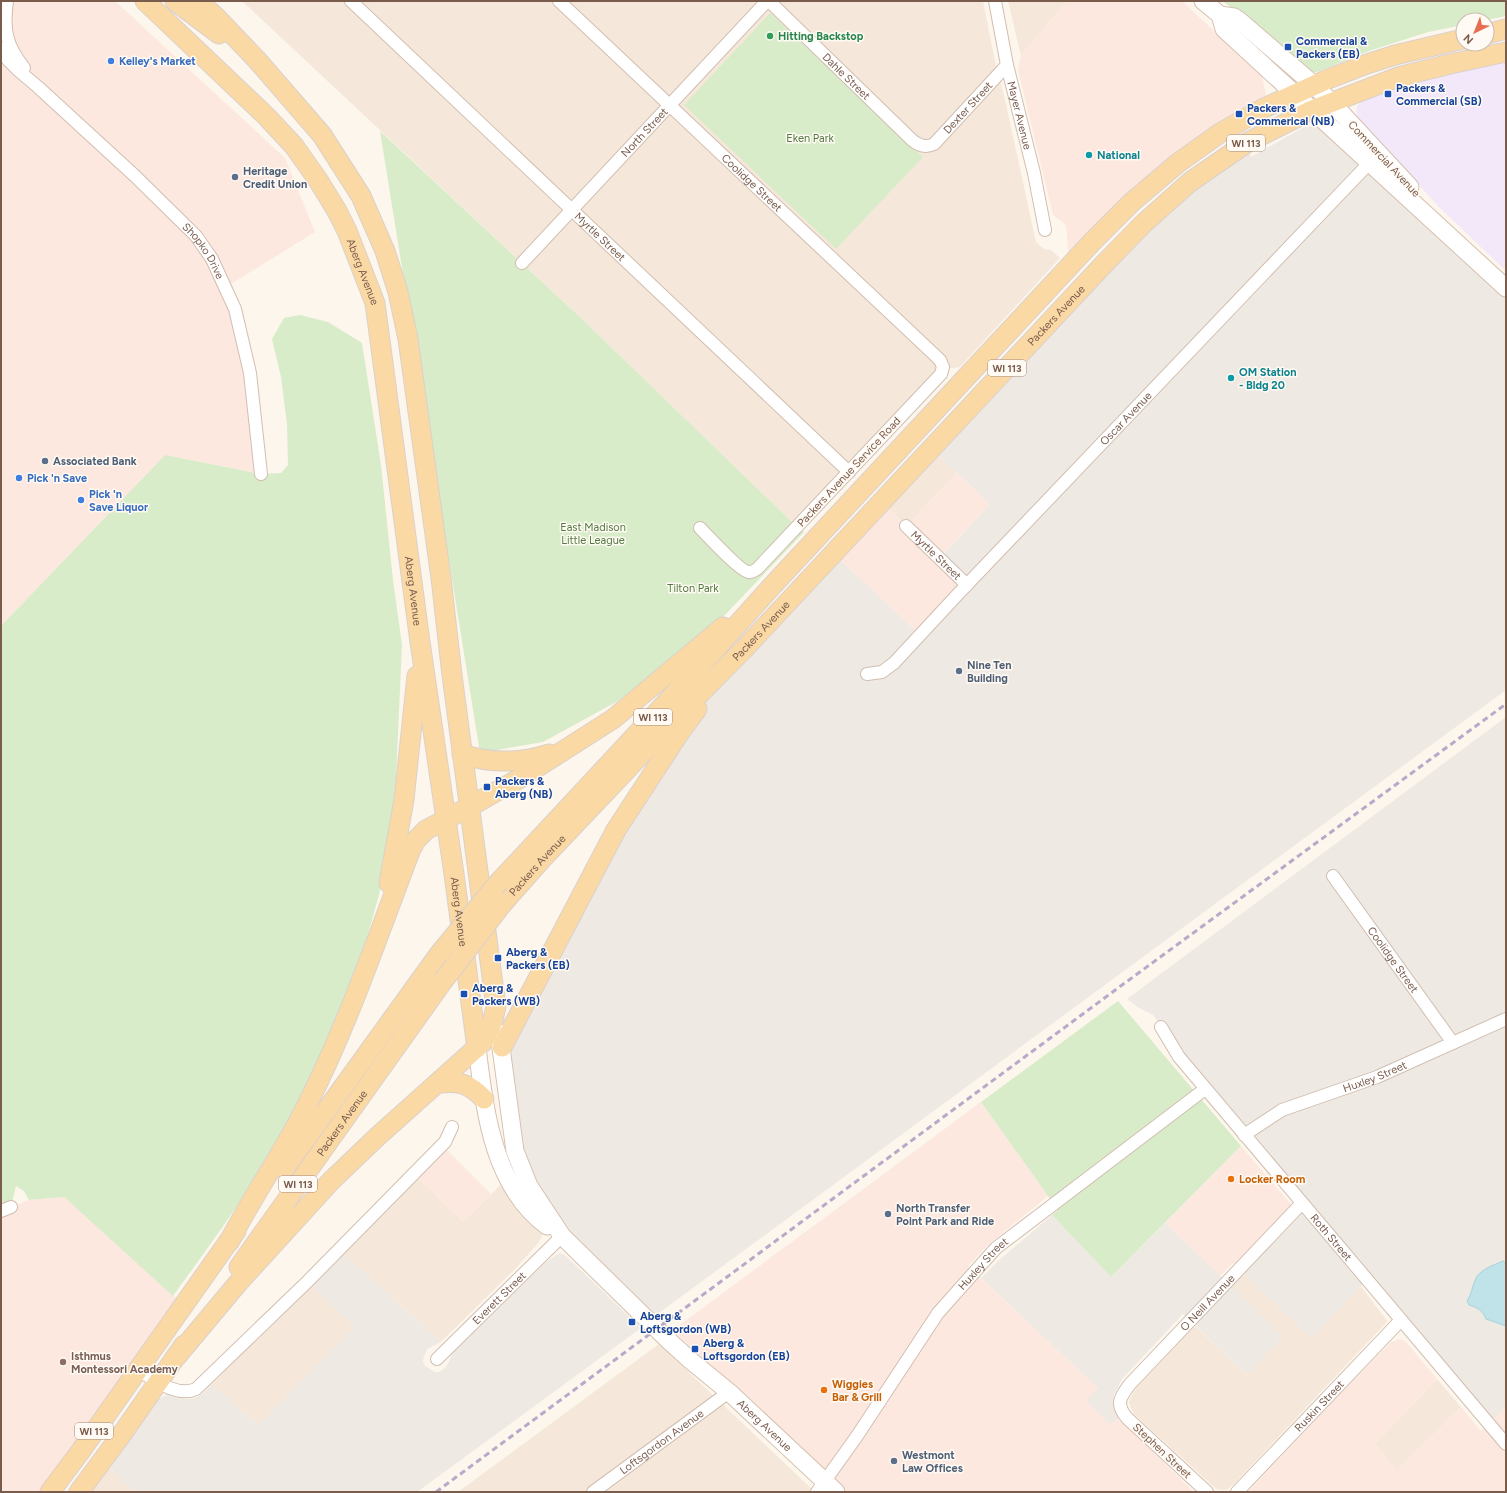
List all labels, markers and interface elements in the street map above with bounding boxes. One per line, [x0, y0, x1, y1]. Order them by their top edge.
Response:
north arrow [1455, 12, 1495, 52]
place label: Hitting Backstop [778, 30, 864, 43]
marker: Hitting Backstop [765, 31, 775, 41]
text: N [1461, 31, 1476, 47]
place label: Commercial & Packers (EB) [1296, 35, 1368, 61]
marker: Commercial & Packers (EB) [1283, 42, 1293, 52]
street label: Dahle Street [820, 50, 873, 102]
place label: Kelley's Market [119, 55, 196, 68]
marker: Kelley's Market [106, 56, 116, 66]
street label: Dexter Street [940, 79, 995, 136]
street label: Mayer Avenue [1005, 80, 1034, 151]
place label: Packers & Commercial (SB) [1396, 82, 1482, 108]
marker: Packers & Commercial (SB) [1383, 89, 1393, 99]
place label: Packers & Commerical (NB) [1247, 102, 1335, 128]
street label: North Street [618, 105, 670, 160]
marker: Packers & Commerical (NB) [1234, 109, 1244, 119]
street label: Commercial Avenue [1345, 118, 1423, 200]
park label: Eken Park [786, 132, 834, 145]
road number: WI 113 [1227, 135, 1265, 151]
place label: National [1097, 149, 1140, 162]
marker: National [1084, 150, 1094, 160]
street label: Coolidge Street [719, 151, 785, 214]
place label: Heritage Credit Union [243, 165, 307, 191]
marker: Heritage Credit Union [230, 172, 240, 182]
street label: Myrtle Street [572, 210, 628, 264]
street label: Shopko Drive [180, 220, 227, 281]
street label: Aberg Avenue [344, 237, 382, 307]
street label: Packers Avenue [1025, 282, 1087, 348]
road number: WI 113 [988, 360, 1026, 376]
place label: OM Station - Bldg 20 [1239, 366, 1297, 392]
marker: OM Station - Bldg 20 [1226, 373, 1236, 383]
street label: Oscar Avenue [1097, 389, 1154, 448]
street label: Packers Avenue Service Road [795, 414, 903, 530]
place label: Associated Bank [53, 455, 137, 468]
marker: Associated Bank [40, 456, 50, 466]
place label: Pick 'n Save [27, 472, 87, 485]
marker: Pick 'n Save [14, 473, 24, 483]
place label: Pick 'n Save Liquor [89, 488, 149, 514]
marker: Pick 'n Save Liquor [76, 495, 86, 505]
park label: East Madison Little League [560, 521, 626, 547]
street label: Myrtle Street [908, 528, 964, 582]
street label: Aberg Avenue [402, 555, 424, 626]
park label: Tilton Park [667, 582, 719, 595]
street label: Packers Avenue [729, 598, 792, 664]
place label: Nine Ten Building [967, 659, 1011, 685]
marker: Nine Ten Building [954, 666, 964, 676]
road number: WI 113 [634, 709, 672, 725]
place label: Packers & Aberg (NB) [495, 775, 553, 801]
marker: Packers & Aberg (NB) [482, 782, 492, 792]
street label: Packers Avenue [506, 832, 568, 898]
street label: Aberg Avenue [448, 876, 470, 947]
street label: Coolidge Street [1365, 924, 1421, 995]
place label: Aberg & Packers (EB) [506, 946, 570, 972]
marker: Aberg & Packers (EB) [493, 953, 503, 963]
place label: Aberg & Packers (WB) [472, 982, 540, 1008]
marker: Aberg & Packers (WB) [459, 989, 469, 999]
street label: Huxley Street [1341, 1058, 1408, 1095]
street label: Packers Avenue [314, 1087, 370, 1158]
place label: Locker Room [1239, 1173, 1306, 1186]
marker: Locker Room [1226, 1174, 1236, 1184]
road number: WI 113 [279, 1176, 317, 1192]
place label: North Transfer Point Park and Ride [896, 1202, 994, 1228]
marker: North Transfer Point Park and Ride [883, 1209, 893, 1219]
street label: Roth Street [1308, 1211, 1355, 1263]
street label: Huxley Street [955, 1235, 1011, 1293]
street label: Everett Street [470, 1269, 528, 1327]
street label: O Neill Avenue [1177, 1272, 1237, 1334]
place label: Aberg & Loftsgordon (WB) [640, 1310, 731, 1336]
marker: Aberg & Loftsgordon (WB) [627, 1317, 637, 1327]
place label: Aberg & Loftsgordon (EB) [703, 1337, 790, 1363]
marker: Aberg & Loftsgordon (EB) [690, 1344, 700, 1354]
place label: Isthmus Montessori Academy [71, 1350, 178, 1376]
marker: Isthmus Montessori Academy [58, 1357, 68, 1367]
place label: Wiggies Bar & Grill [832, 1378, 882, 1404]
street label: Ruskin Street [1292, 1378, 1347, 1434]
marker: Wiggies Bar & Grill [819, 1385, 829, 1395]
street label: Aberg Avenue [735, 1397, 795, 1454]
street label: Loftsgordon Avenue [617, 1406, 706, 1477]
street label: Stephen Street [1130, 1421, 1194, 1481]
road number: WI 113 [75, 1423, 113, 1439]
place label: Westmont Law Offices [902, 1449, 963, 1475]
marker: Westmont Law Offices [889, 1456, 899, 1466]

